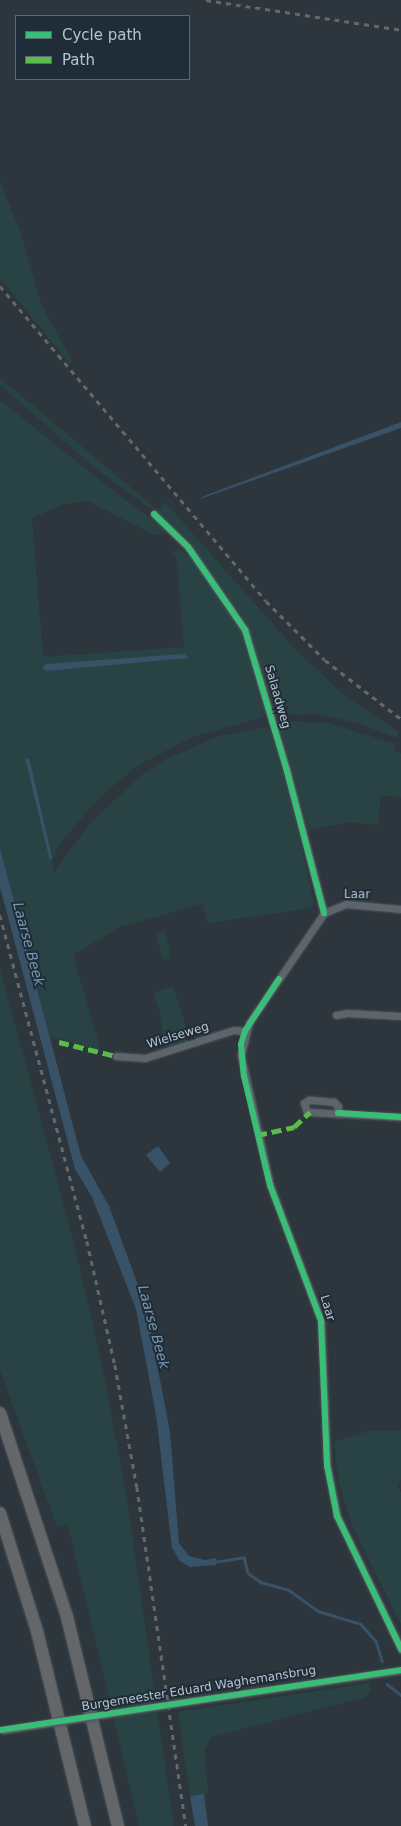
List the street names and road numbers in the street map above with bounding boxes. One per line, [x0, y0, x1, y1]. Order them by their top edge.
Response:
street label: Salaadweg [261, 664, 293, 730]
street label: Laar [344, 888, 370, 902]
street label: Wielseweg [145, 1020, 211, 1052]
street label: Laar [316, 1293, 338, 1323]
street label: Burgemeester Eduard Waghemansbrug [81, 1663, 317, 1715]

